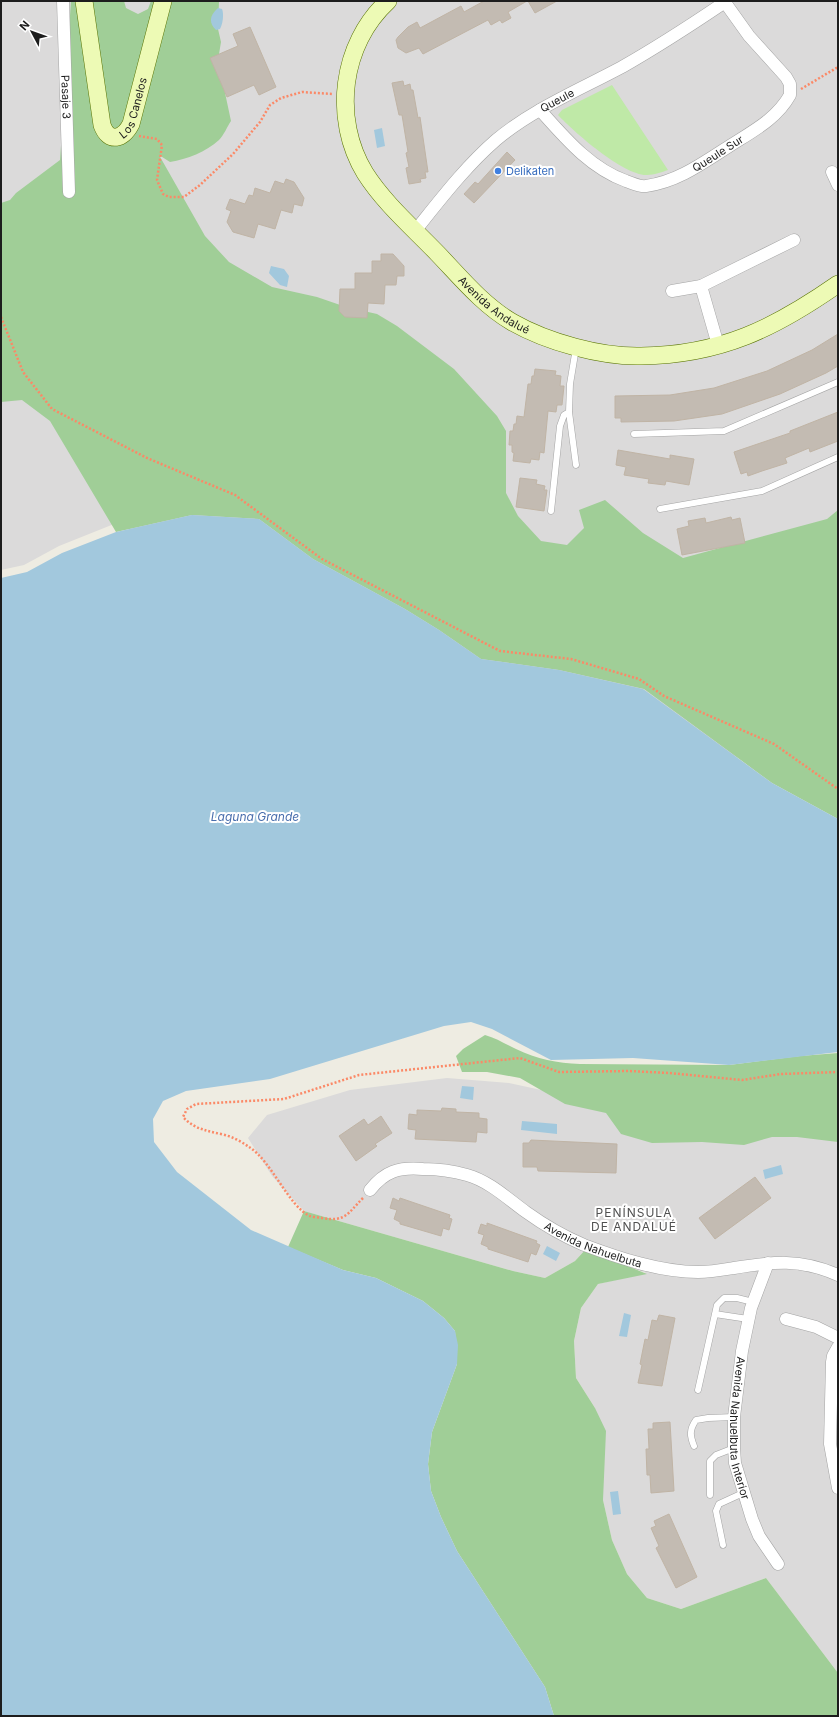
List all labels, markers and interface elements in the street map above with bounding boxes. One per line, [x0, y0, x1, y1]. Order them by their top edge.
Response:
north arrow [12, 12, 52, 52]
text: N [16, 18, 32, 33]
street label: Pasaje 3 [58, 75, 74, 119]
street label: Los Canelos [116, 76, 150, 142]
street label: Queule [537, 86, 577, 115]
street label: Queule Sur [690, 132, 746, 175]
place label: Delikaten [506, 164, 554, 178]
marker: Delikaten [493, 166, 503, 176]
street label: Avenida Andalué [455, 273, 532, 337]
water label: Laguna Grande [211, 809, 299, 824]
district label: PENÍNSULA DE ANDALUÉ [591, 1205, 677, 1234]
street label: Avenida Nahuelbuta [542, 1219, 643, 1271]
street label: Avenida Nahuelbuta Interior [727, 1356, 753, 1501]

